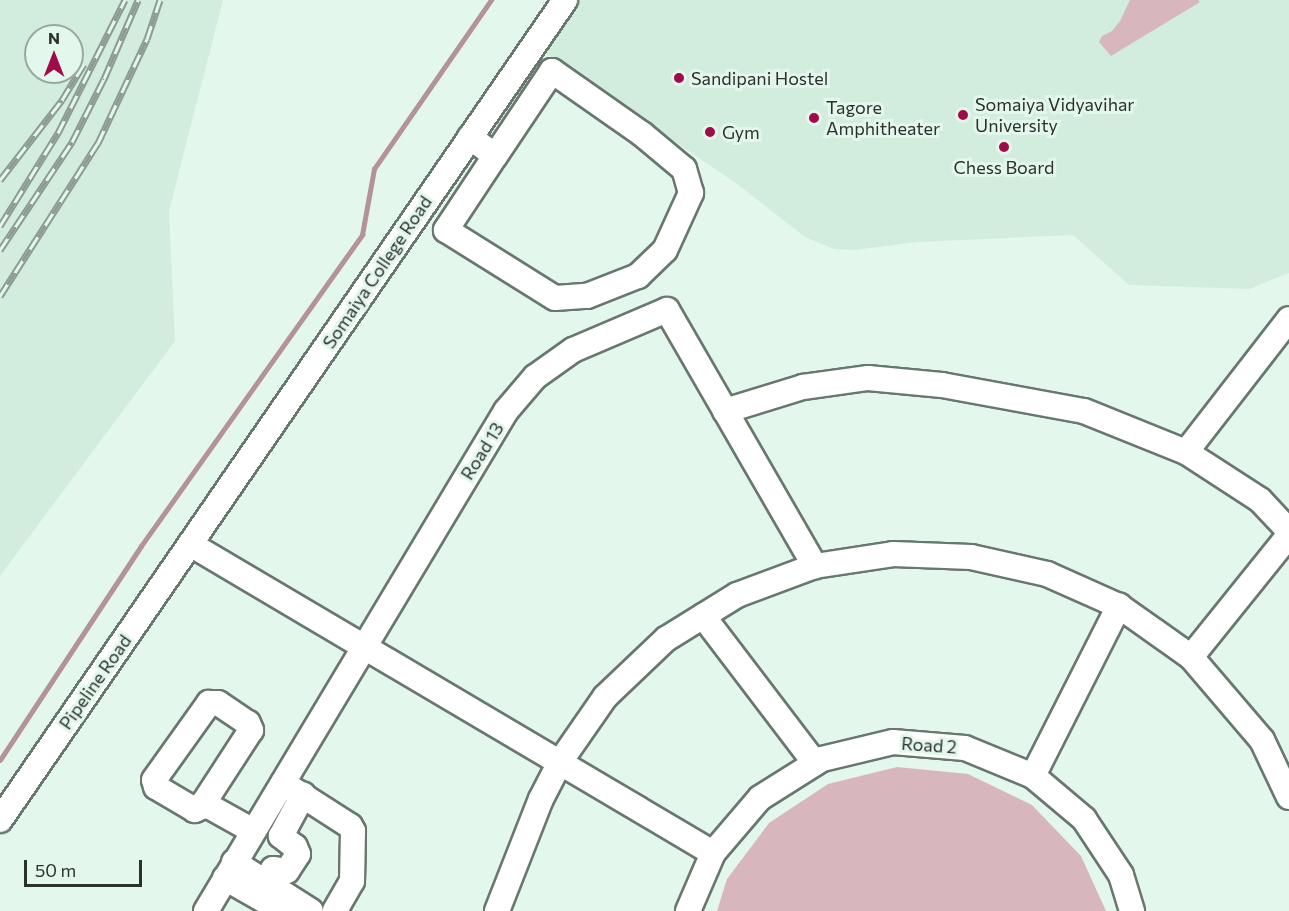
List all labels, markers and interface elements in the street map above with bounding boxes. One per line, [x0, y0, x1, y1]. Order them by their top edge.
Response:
north arrow [24, 24, 84, 84]
text: N [48, 28, 60, 47]
place label: Sandipani Hostel [691, 67, 828, 89]
marker: Sandipani Hostel [672, 71, 686, 85]
place label: Somaiya Vidyavihar University [975, 94, 1135, 136]
place label: Tagore Amphitheater [826, 97, 940, 140]
marker: Somaiya Vidyavihar University [956, 108, 970, 122]
marker: Tagore Amphitheater [807, 111, 821, 125]
place label: Gym [722, 121, 760, 143]
marker: Gym [703, 125, 717, 139]
marker: Chess Board [997, 140, 1011, 154]
place label: Chess Board [953, 156, 1055, 178]
street label: Somaiya College Road [318, 192, 436, 352]
street label: Road 13 [456, 418, 508, 484]
street label: Pipeline Road [54, 631, 136, 733]
street label: Road 2 [901, 732, 957, 758]
scale bar [27, 848, 146, 886]
text: 50 m [35, 859, 76, 881]

